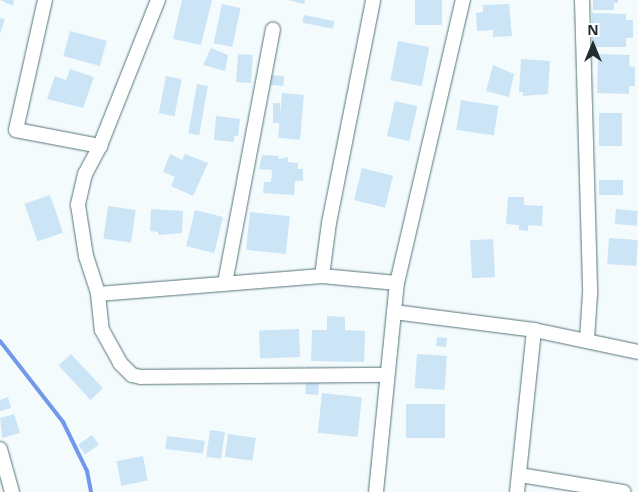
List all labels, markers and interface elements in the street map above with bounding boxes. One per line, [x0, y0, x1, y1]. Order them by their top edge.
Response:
north arrow [568, 20, 618, 70]
text: N [587, 20, 599, 39]

